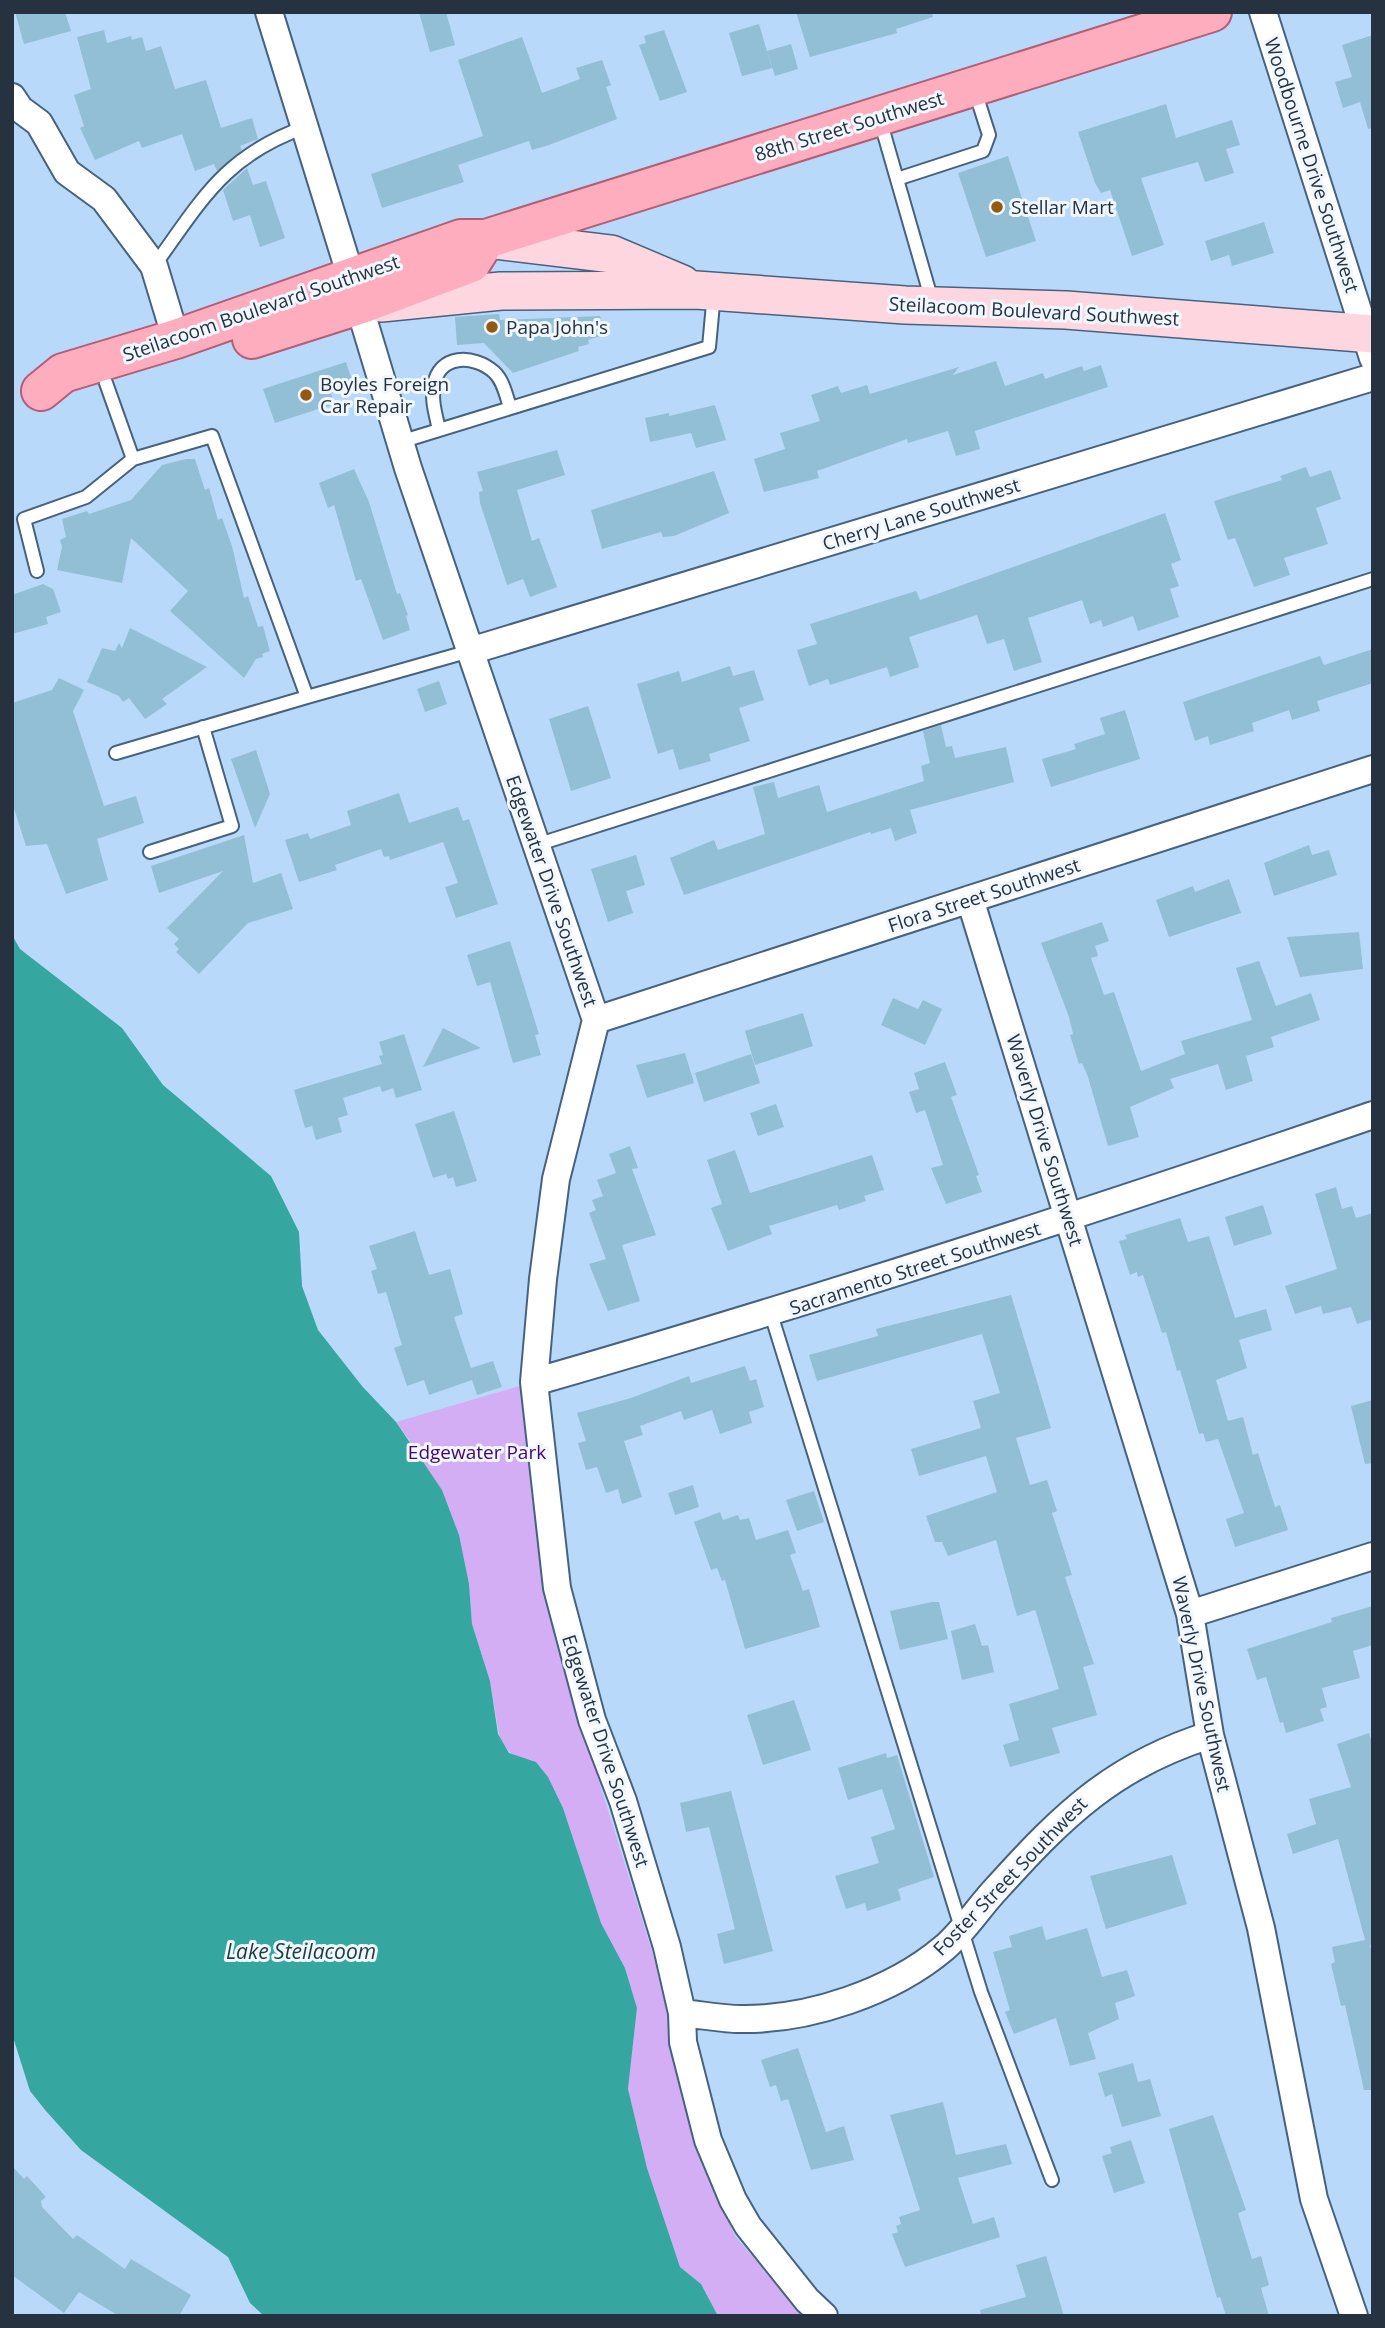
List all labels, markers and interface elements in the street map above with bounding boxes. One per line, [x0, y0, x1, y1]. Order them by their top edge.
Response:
street label: Woodbourne Drive Southwest [1258, 34, 1366, 296]
street label: 88th Street Southwest [751, 85, 947, 167]
place label: Stellar Mart [1011, 194, 1114, 220]
marker: Stellar Mart [989, 199, 1005, 215]
street label: Steilacoom Boulevard Southwest [119, 248, 403, 368]
street label: Steilacoom Boulevard Southwest [888, 290, 1180, 332]
place label: Papa John's [506, 314, 608, 340]
marker: Papa John's [484, 319, 500, 335]
place label: Boyles Foreign Car Repair [320, 371, 449, 419]
marker: Boyles Foreign Car Repair [298, 387, 314, 403]
street label: Cherry Lane Southwest [819, 472, 1023, 556]
street label: Edgewater Drive Southwest [500, 772, 604, 1010]
street label: Flora Street Southwest [885, 852, 1084, 938]
street label: Waverly Drive Southwest [1000, 1031, 1090, 1249]
street label: Sacramento Street Southwest [786, 1215, 1044, 1321]
park label: Edgewater Park [408, 1439, 546, 1465]
street label: Waverly Drive Southwest [1166, 1574, 1238, 1794]
street label: Edgewater Drive Southwest [556, 1631, 656, 1871]
street label: Foster Street Southwest [927, 1791, 1093, 1961]
water label: Lake Steilacoom [226, 1937, 376, 1965]

